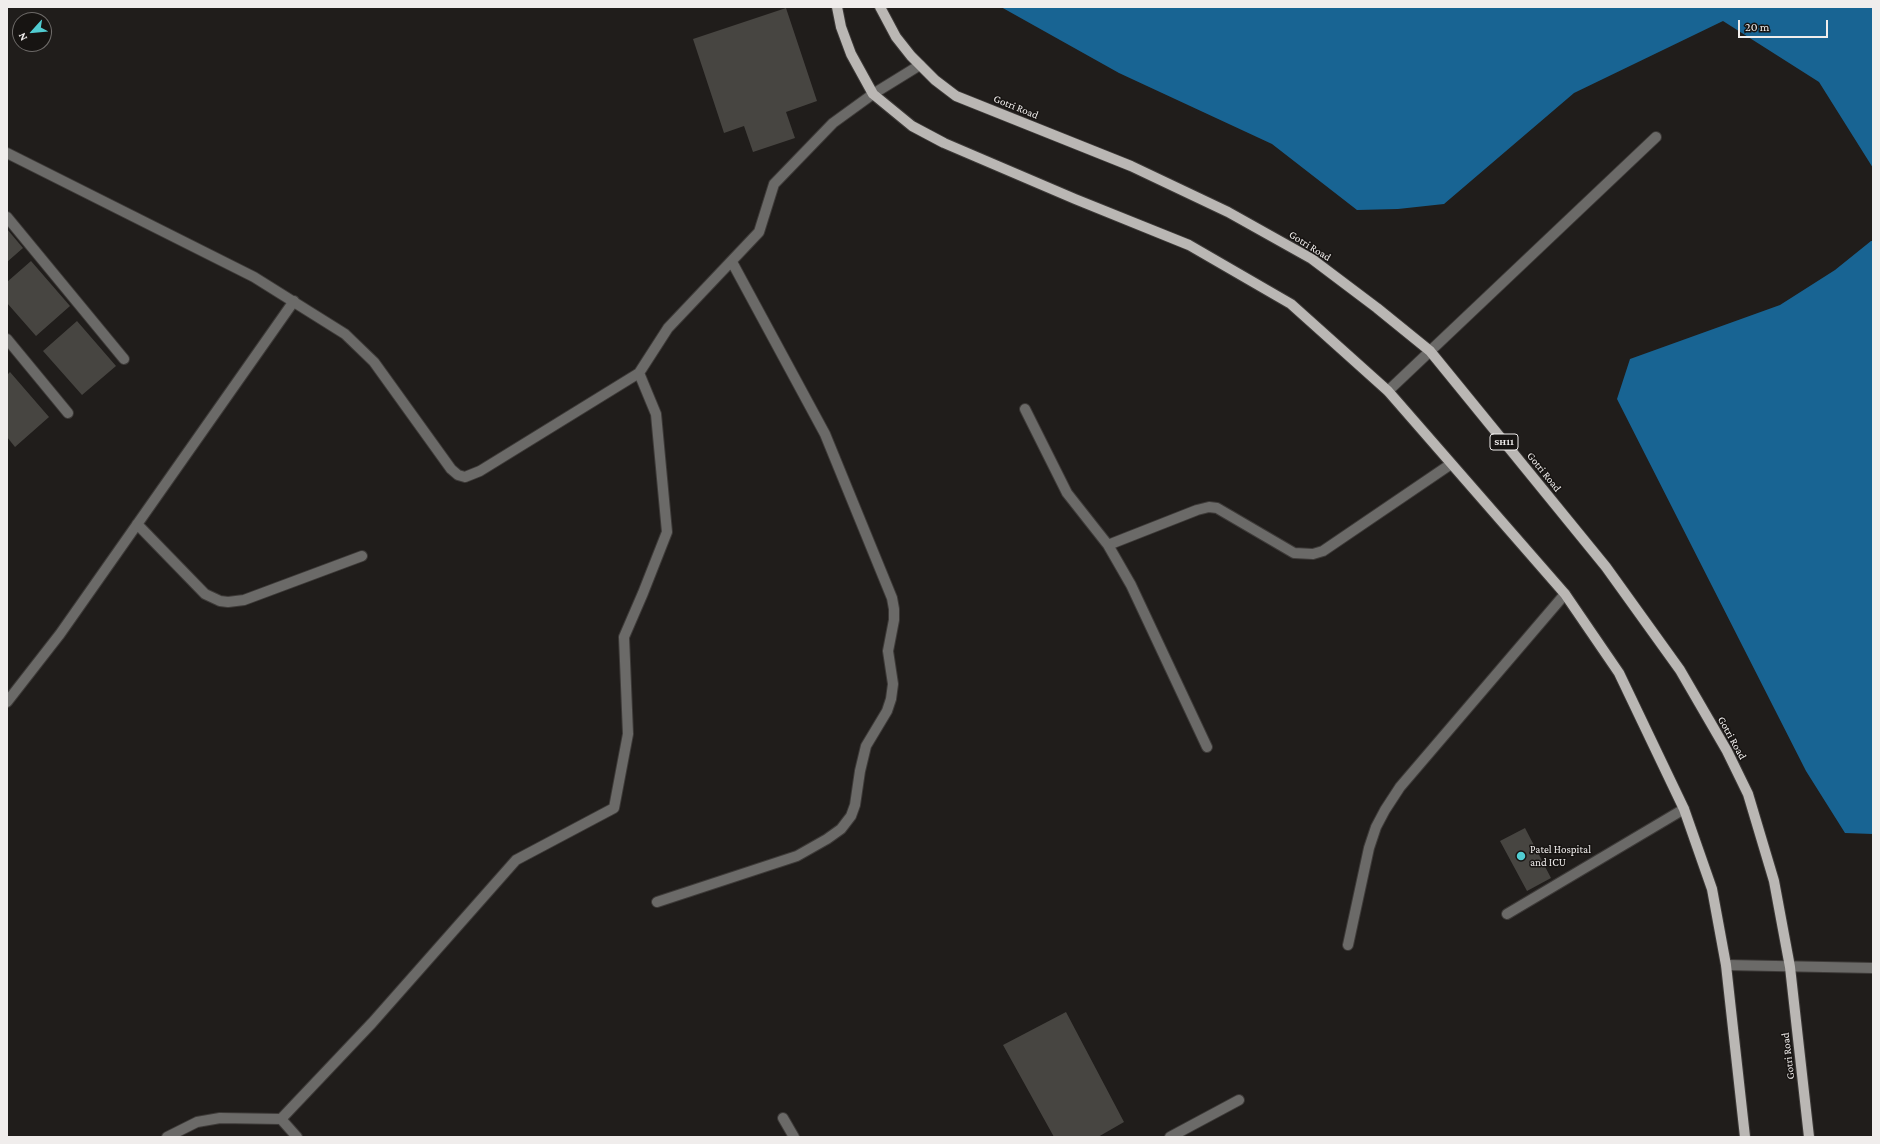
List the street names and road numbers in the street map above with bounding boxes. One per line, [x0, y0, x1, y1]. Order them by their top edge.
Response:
street label: Gotri Road [992, 92, 1040, 122]
street label: Gotri Road [1286, 228, 1334, 264]
road number: SH11 [1490, 434, 1518, 450]
street label: Gotri Road [1524, 450, 1564, 494]
street label: Gotri Road [1715, 714, 1749, 762]
street label: Gotri Road [1779, 1032, 1797, 1080]

